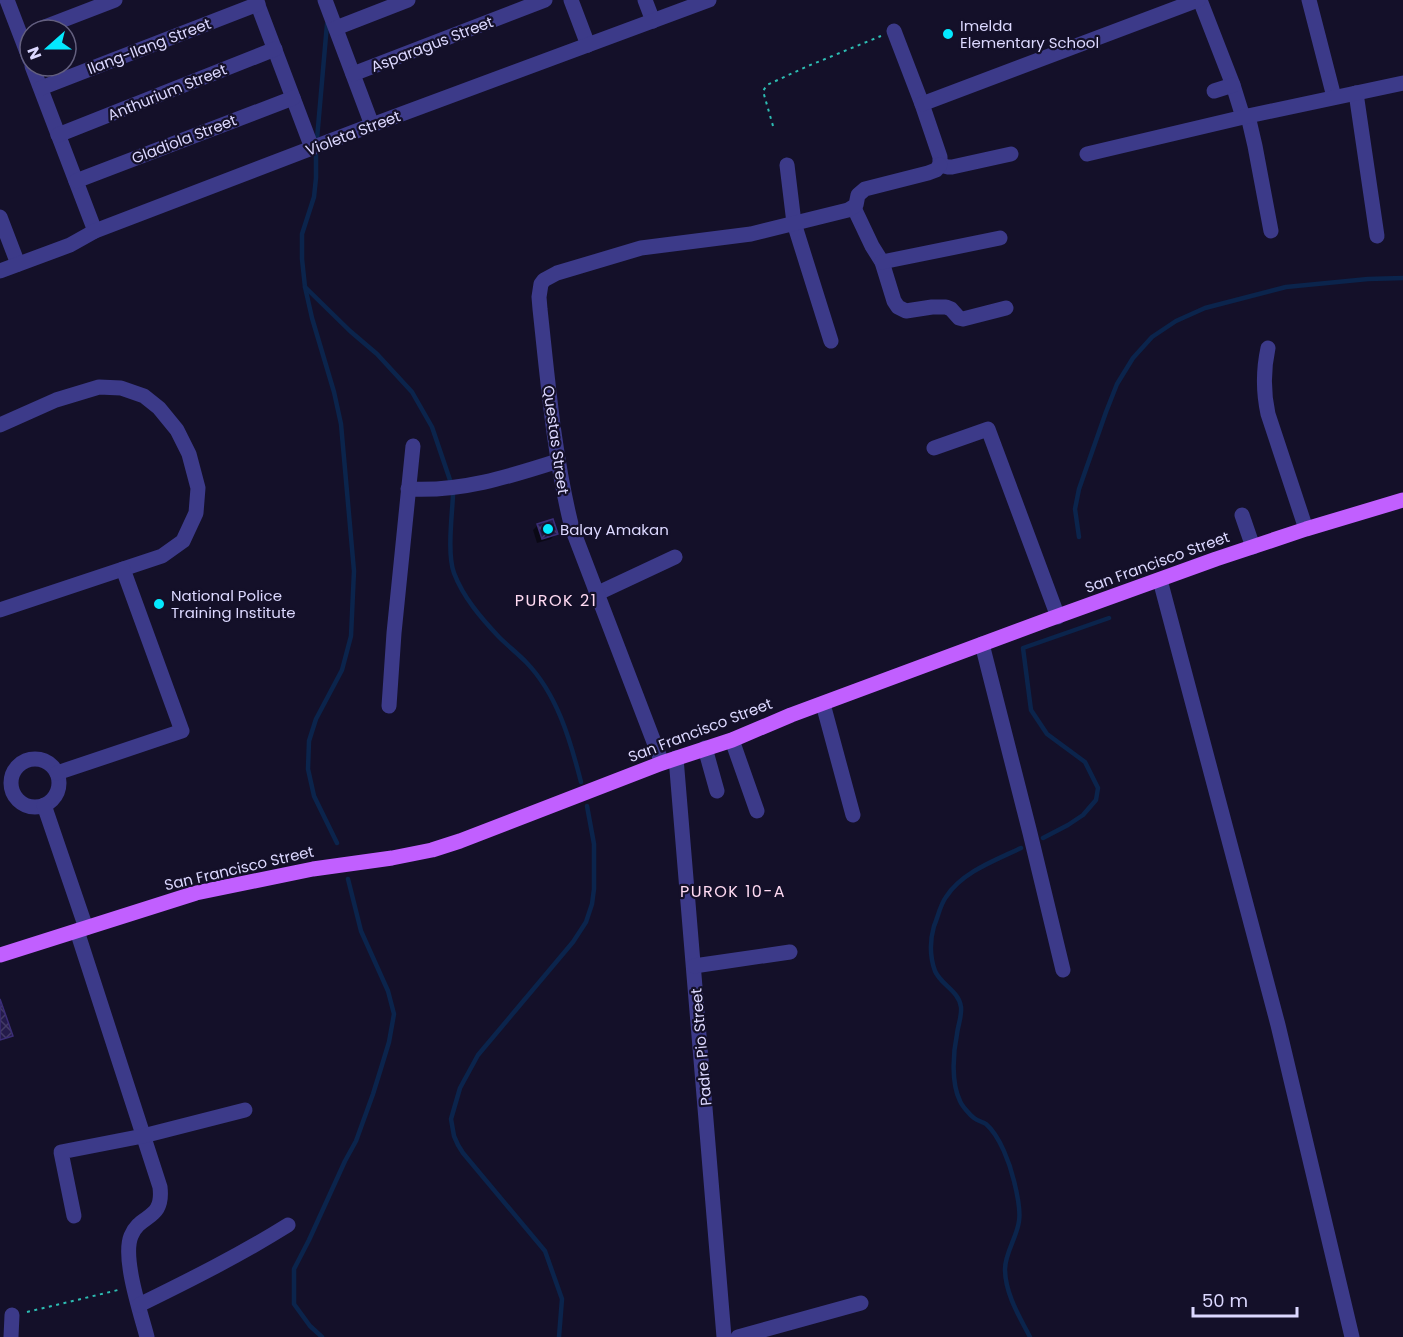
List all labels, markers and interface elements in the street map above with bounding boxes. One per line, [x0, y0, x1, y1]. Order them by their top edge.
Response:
street label: Asparagus Street [368, 11, 496, 77]
street label: Ilang-Ilang Street [84, 13, 214, 79]
place label: Imelda Elementary School [960, 15, 1099, 53]
north arrow [18, 18, 78, 78]
marker: Imelda Elementary School [941, 27, 955, 41]
text: N [22, 43, 47, 63]
street label: Anthurium Street [104, 59, 230, 125]
street label: Violeta Street [303, 105, 403, 161]
street label: Gladiola Street [129, 109, 239, 169]
street label: Questas Street [538, 384, 574, 496]
place label: Balay Amakan [560, 519, 669, 540]
marker: Balay Amakan [541, 522, 555, 536]
street label: San Francisco Street [1082, 526, 1232, 598]
place label: National Police Training Institute [171, 585, 296, 623]
district label: PUROK 21 [515, 589, 597, 612]
marker: National Police Training Institute [152, 597, 166, 611]
street label: San Francisco Street [625, 693, 775, 767]
street label: San Francisco Street [162, 841, 316, 895]
district label: PUROK 10-A [680, 880, 786, 903]
street label: Padre Pio Street [685, 987, 717, 1107]
scale bar [1193, 1280, 1296, 1318]
text: 50 m [1202, 1288, 1248, 1313]

